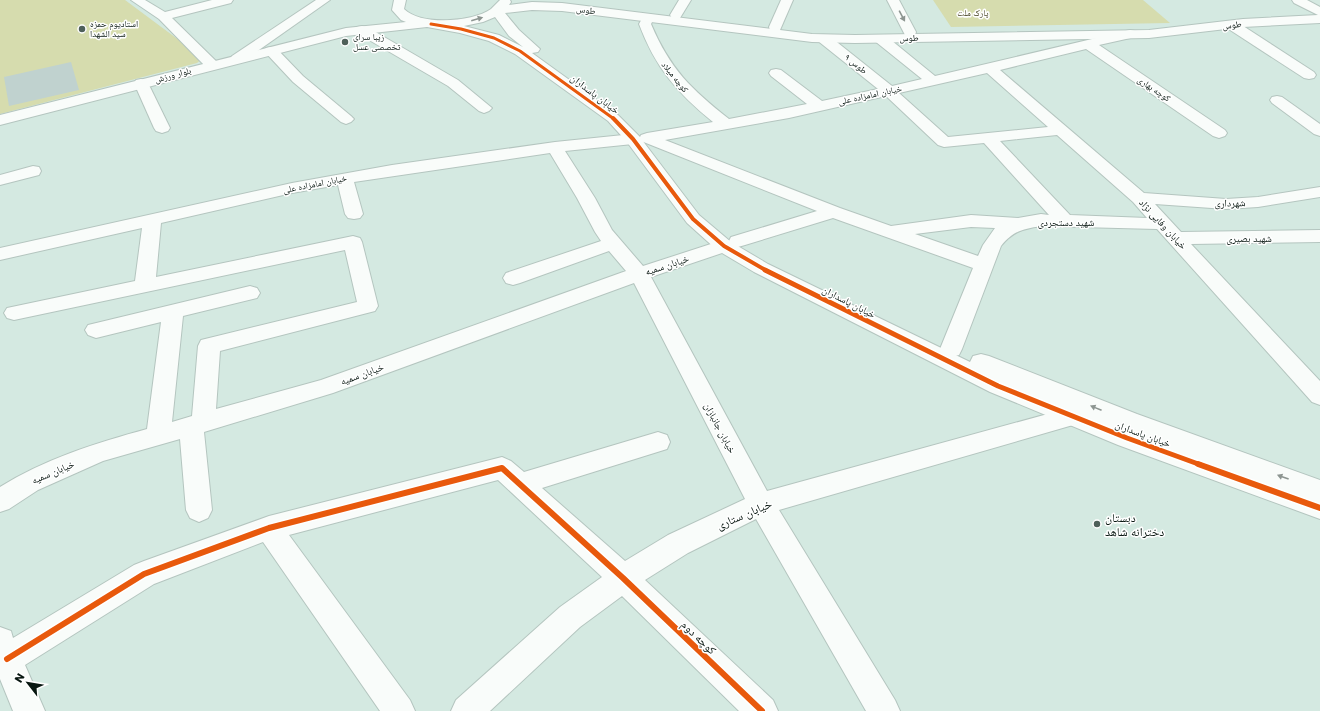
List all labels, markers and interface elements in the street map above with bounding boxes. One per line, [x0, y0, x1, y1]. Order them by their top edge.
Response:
street label: طوس [576, 3, 596, 17]
park label: پارک ملت [957, 7, 989, 19]
one-way arrow [898, 10, 905, 22]
one-way arrow [472, 16, 484, 22]
place label: استادیوم حمزه سید الشهدا [90, 18, 138, 40]
street label: طوس [1222, 18, 1242, 32]
marker: استادیوم حمزه سید الشهدا [77, 24, 87, 34]
place label: زیبا سرای تخصصی عسل [353, 31, 401, 53]
street label: طوس [899, 32, 919, 44]
marker: زیبا سرای تخصصی عسل [340, 37, 350, 47]
street label: طوس ۹ [842, 51, 870, 77]
street label: کوچه میلاد [659, 59, 691, 95]
street label: بلوار ورزش [153, 64, 193, 86]
street label: خیابان پاسداران [567, 71, 623, 118]
street label: کوچه بهاری [1135, 74, 1173, 105]
street label: خیابان امامزاده علی [837, 82, 903, 108]
street label: خیابان امامزاده علی [282, 172, 348, 196]
street label: خیابان وفایی نژاد [1136, 195, 1191, 253]
street label: شهرداری [1214, 195, 1246, 211]
street label: شهید دستجردی [1038, 215, 1095, 230]
street label: شهید بصیری [1226, 231, 1272, 246]
street label: خیابان سمیه [643, 251, 691, 279]
street label: خیابان پاسداران [820, 282, 879, 322]
street label: خیابان سمیه [338, 359, 386, 389]
street label: خیابان جانبازان [700, 400, 740, 457]
one-way arrow [1090, 405, 1101, 411]
street label: خیابان پاسداران [1113, 417, 1173, 451]
street label: خیابان سمیه [29, 456, 77, 488]
one-way arrow [1277, 474, 1289, 480]
street label: خیابان ستاری [714, 495, 775, 533]
place label: دبستان دخترانه شاهد [1105, 509, 1164, 540]
marker: دبستان دخترانه شاهد [1092, 519, 1102, 529]
street label: کوچه دوم [678, 616, 720, 658]
north arrow [8, 663, 48, 703]
text: N [10, 670, 28, 686]

